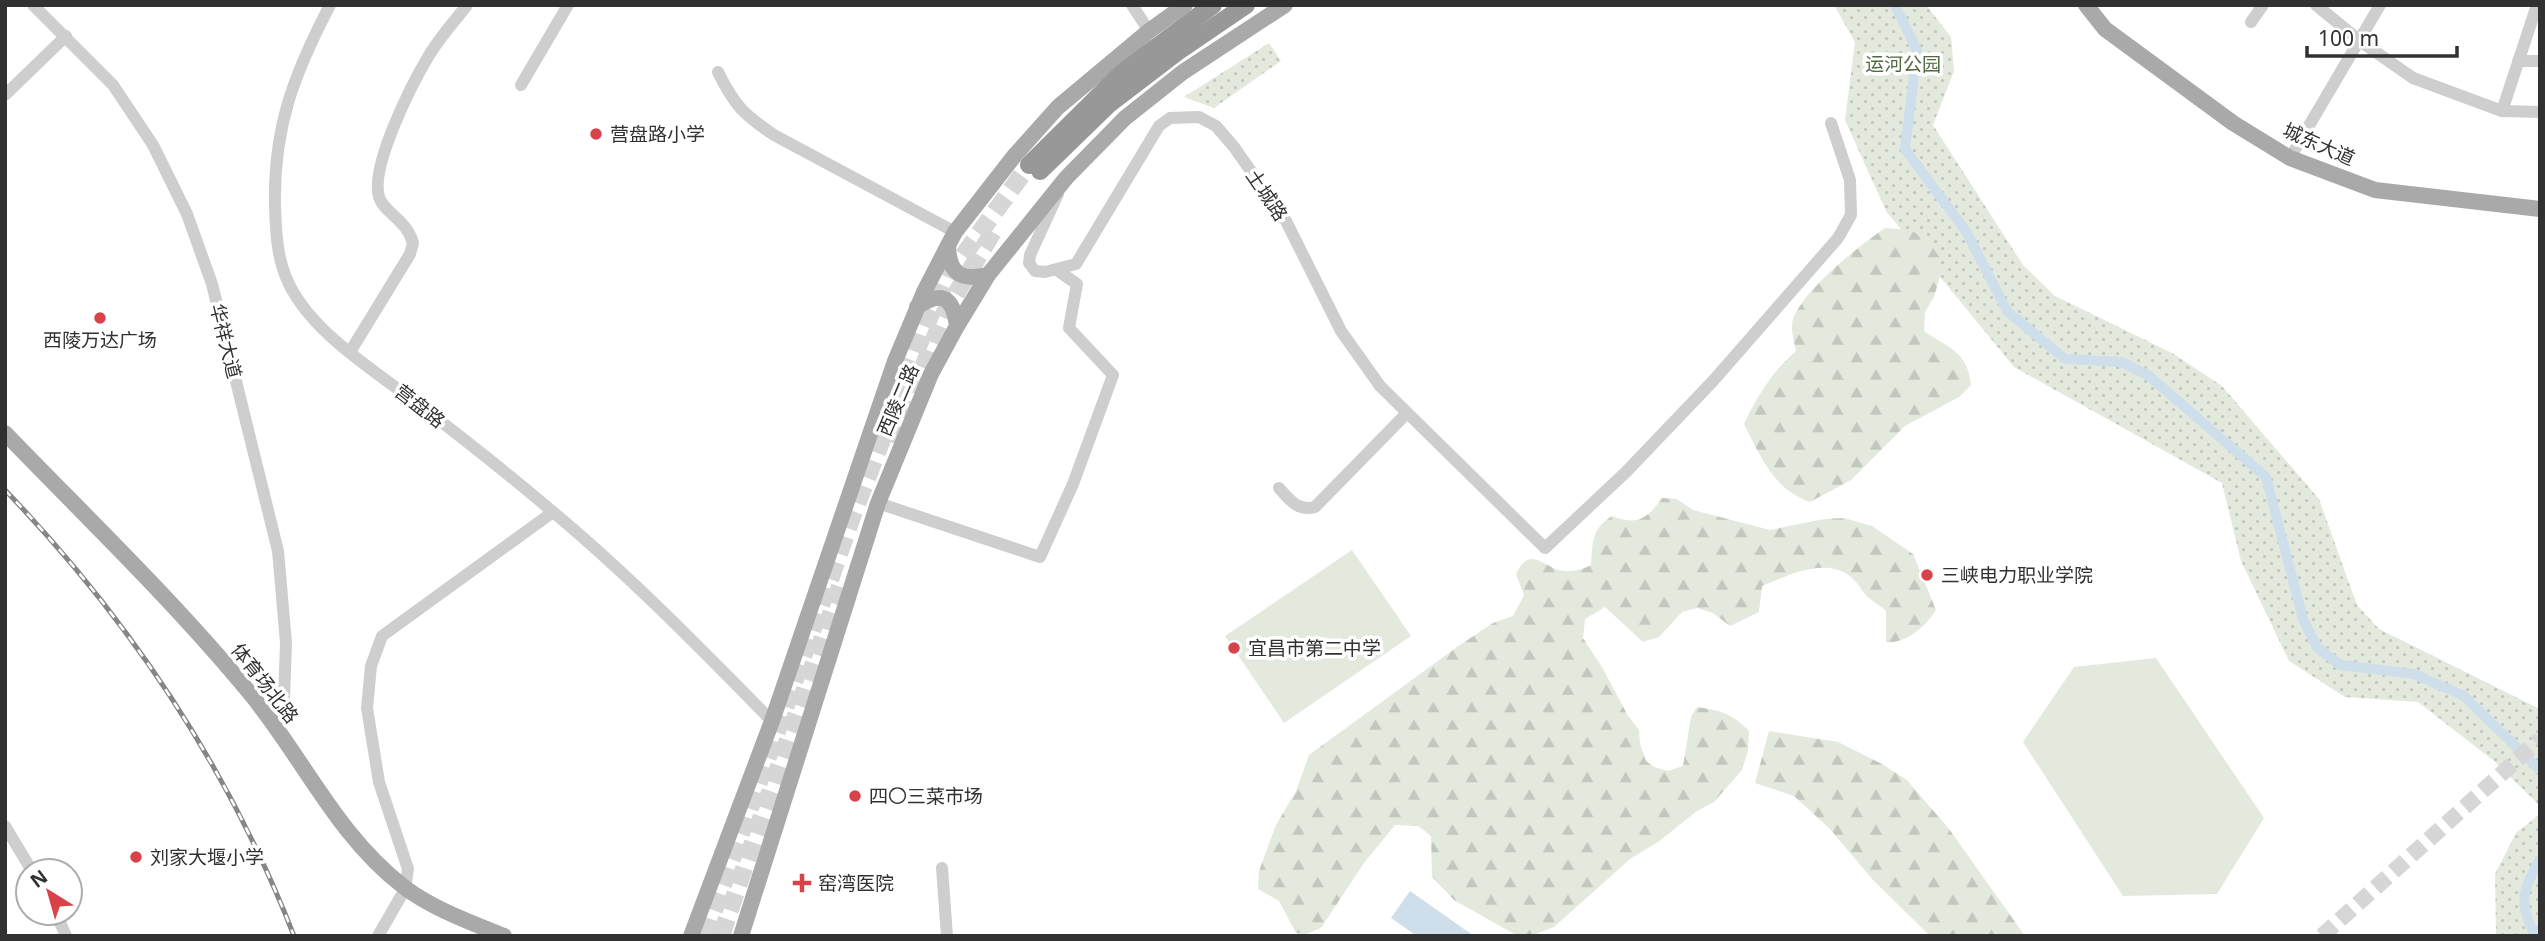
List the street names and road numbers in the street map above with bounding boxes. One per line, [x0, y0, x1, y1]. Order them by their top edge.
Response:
street label: 城东大道 [2279, 117, 2359, 171]
street label: 土城路 [1240, 164, 1294, 226]
street label: 华祥大道 [204, 301, 248, 381]
street label: 西陵二路 [871, 360, 925, 440]
street label: 营盘路 [390, 378, 450, 434]
street label: 体育场北路 [226, 638, 304, 728]

